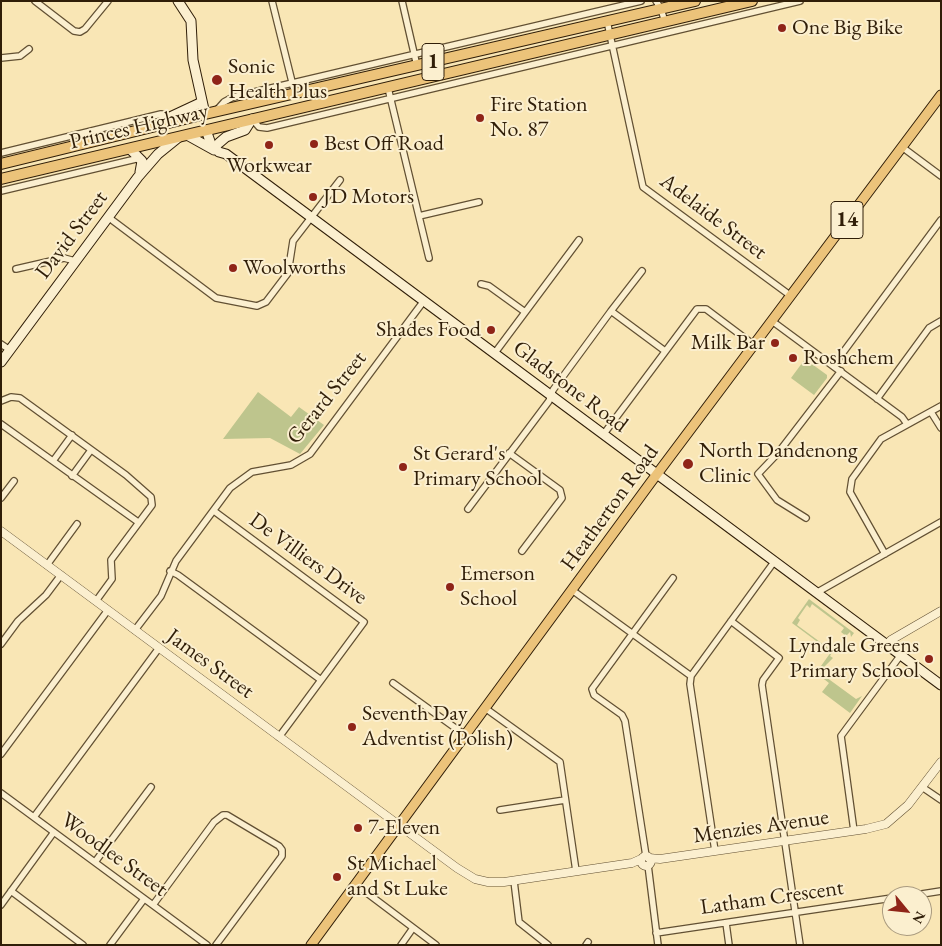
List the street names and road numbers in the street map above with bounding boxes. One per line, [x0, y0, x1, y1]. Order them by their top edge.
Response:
road number: 1 [422, 44, 444, 80]
street label: Princes Highway [67, 98, 211, 156]
street label: Adelaide Street [654, 168, 772, 266]
street label: David Street [30, 186, 114, 284]
road number: 14 [831, 202, 863, 238]
street label: Gladstone Road [507, 335, 633, 439]
street label: Gerard Street [282, 346, 372, 450]
street label: Heatherton Road [555, 440, 665, 576]
street label: De Villiers Drive [244, 507, 372, 611]
street label: James Street [161, 623, 259, 705]
street label: Menzies Avenue [692, 804, 830, 850]
street label: Woodlee Street [55, 807, 173, 903]
street label: Latham Crescent [699, 875, 845, 921]

